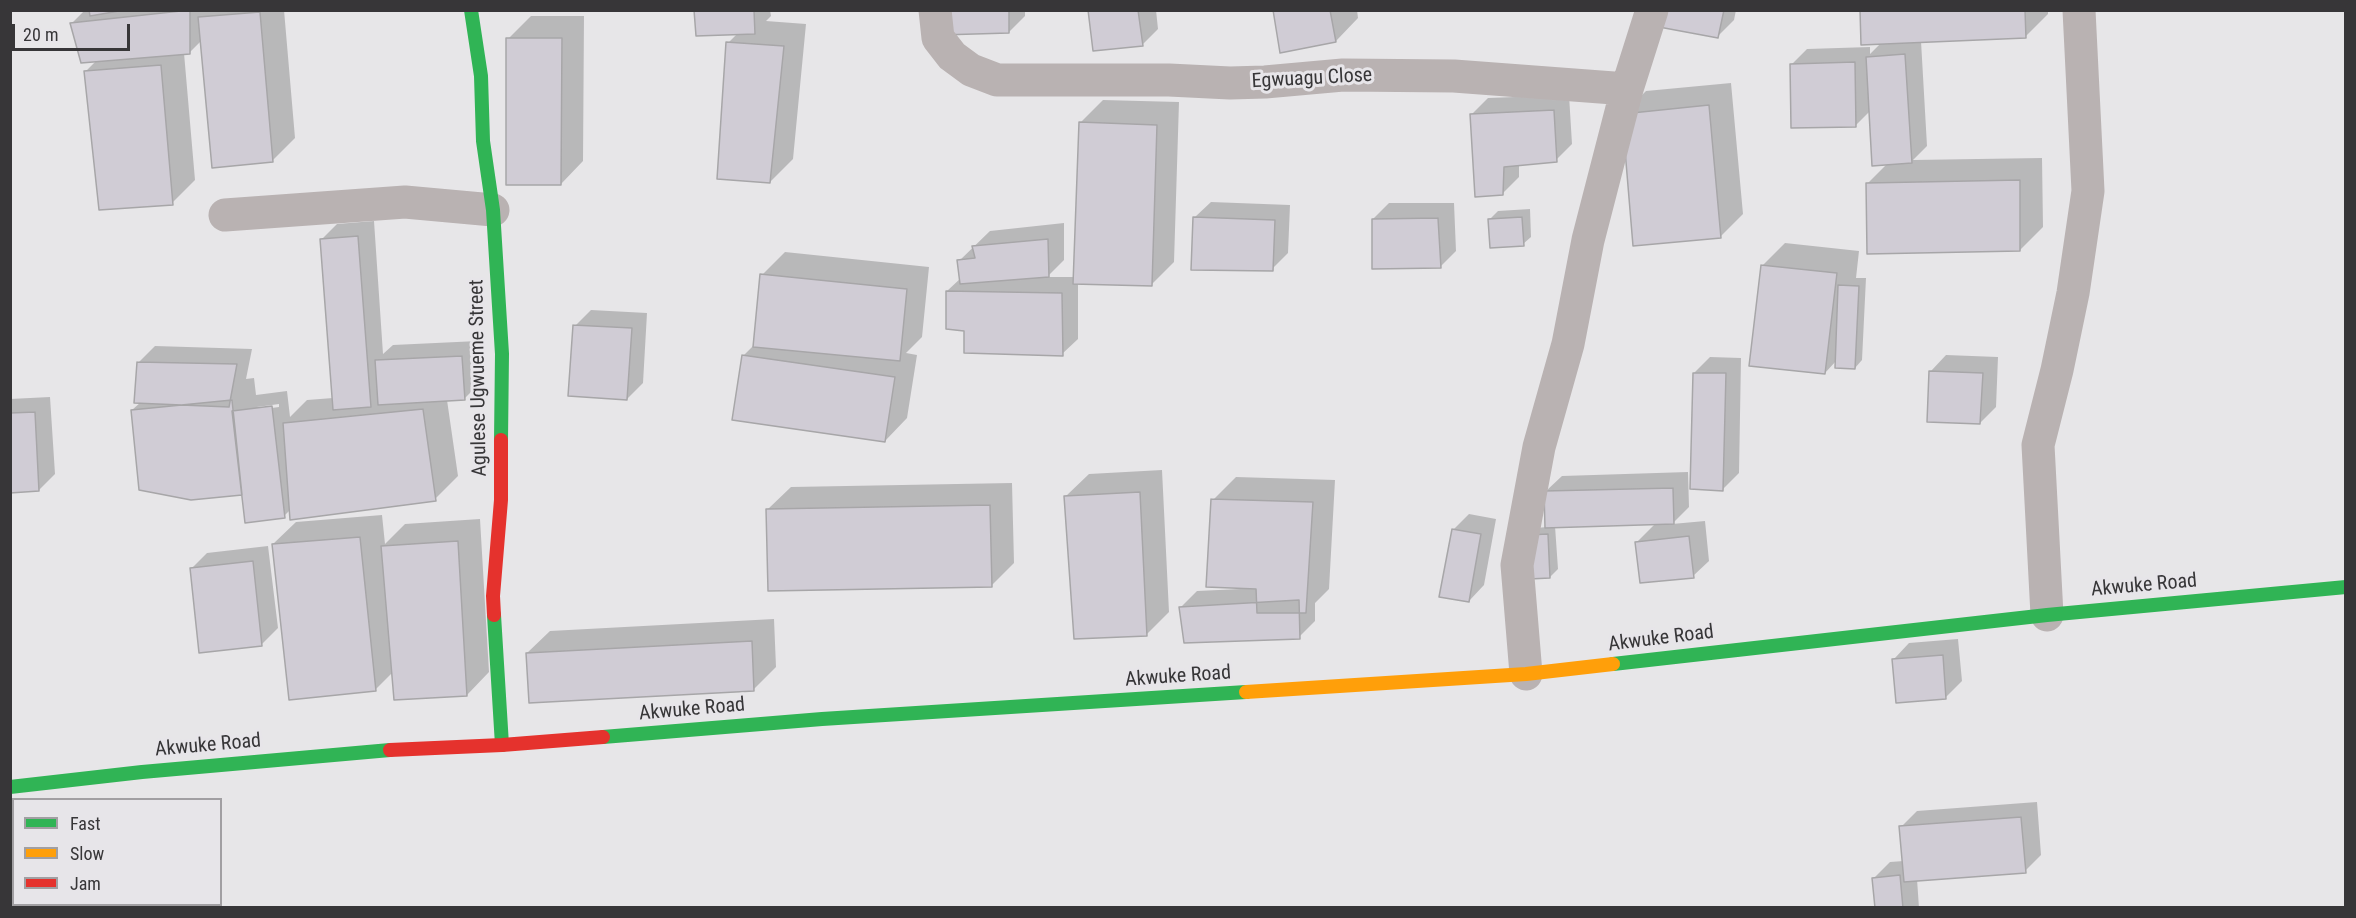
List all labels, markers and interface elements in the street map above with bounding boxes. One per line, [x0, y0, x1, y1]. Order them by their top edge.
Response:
scale bar [15, 12, 134, 50]
text: 20 m [23, 24, 58, 45]
street label: Egwuagu Close [1251, 64, 1373, 94]
street label: Agulese Ugwueme Street [465, 279, 493, 477]
street label: Akwuke Road [2090, 569, 2198, 603]
street label: Akwuke Road [1607, 621, 1715, 657]
street label: Akwuke Road [1124, 661, 1232, 693]
street label: Akwuke Road [638, 693, 746, 727]
street label: Akwuke Road [154, 729, 262, 763]
legend [12, 798, 222, 906]
text: Fast [70, 813, 101, 834]
text: Slow [70, 843, 104, 864]
text: Jam [70, 873, 101, 894]

